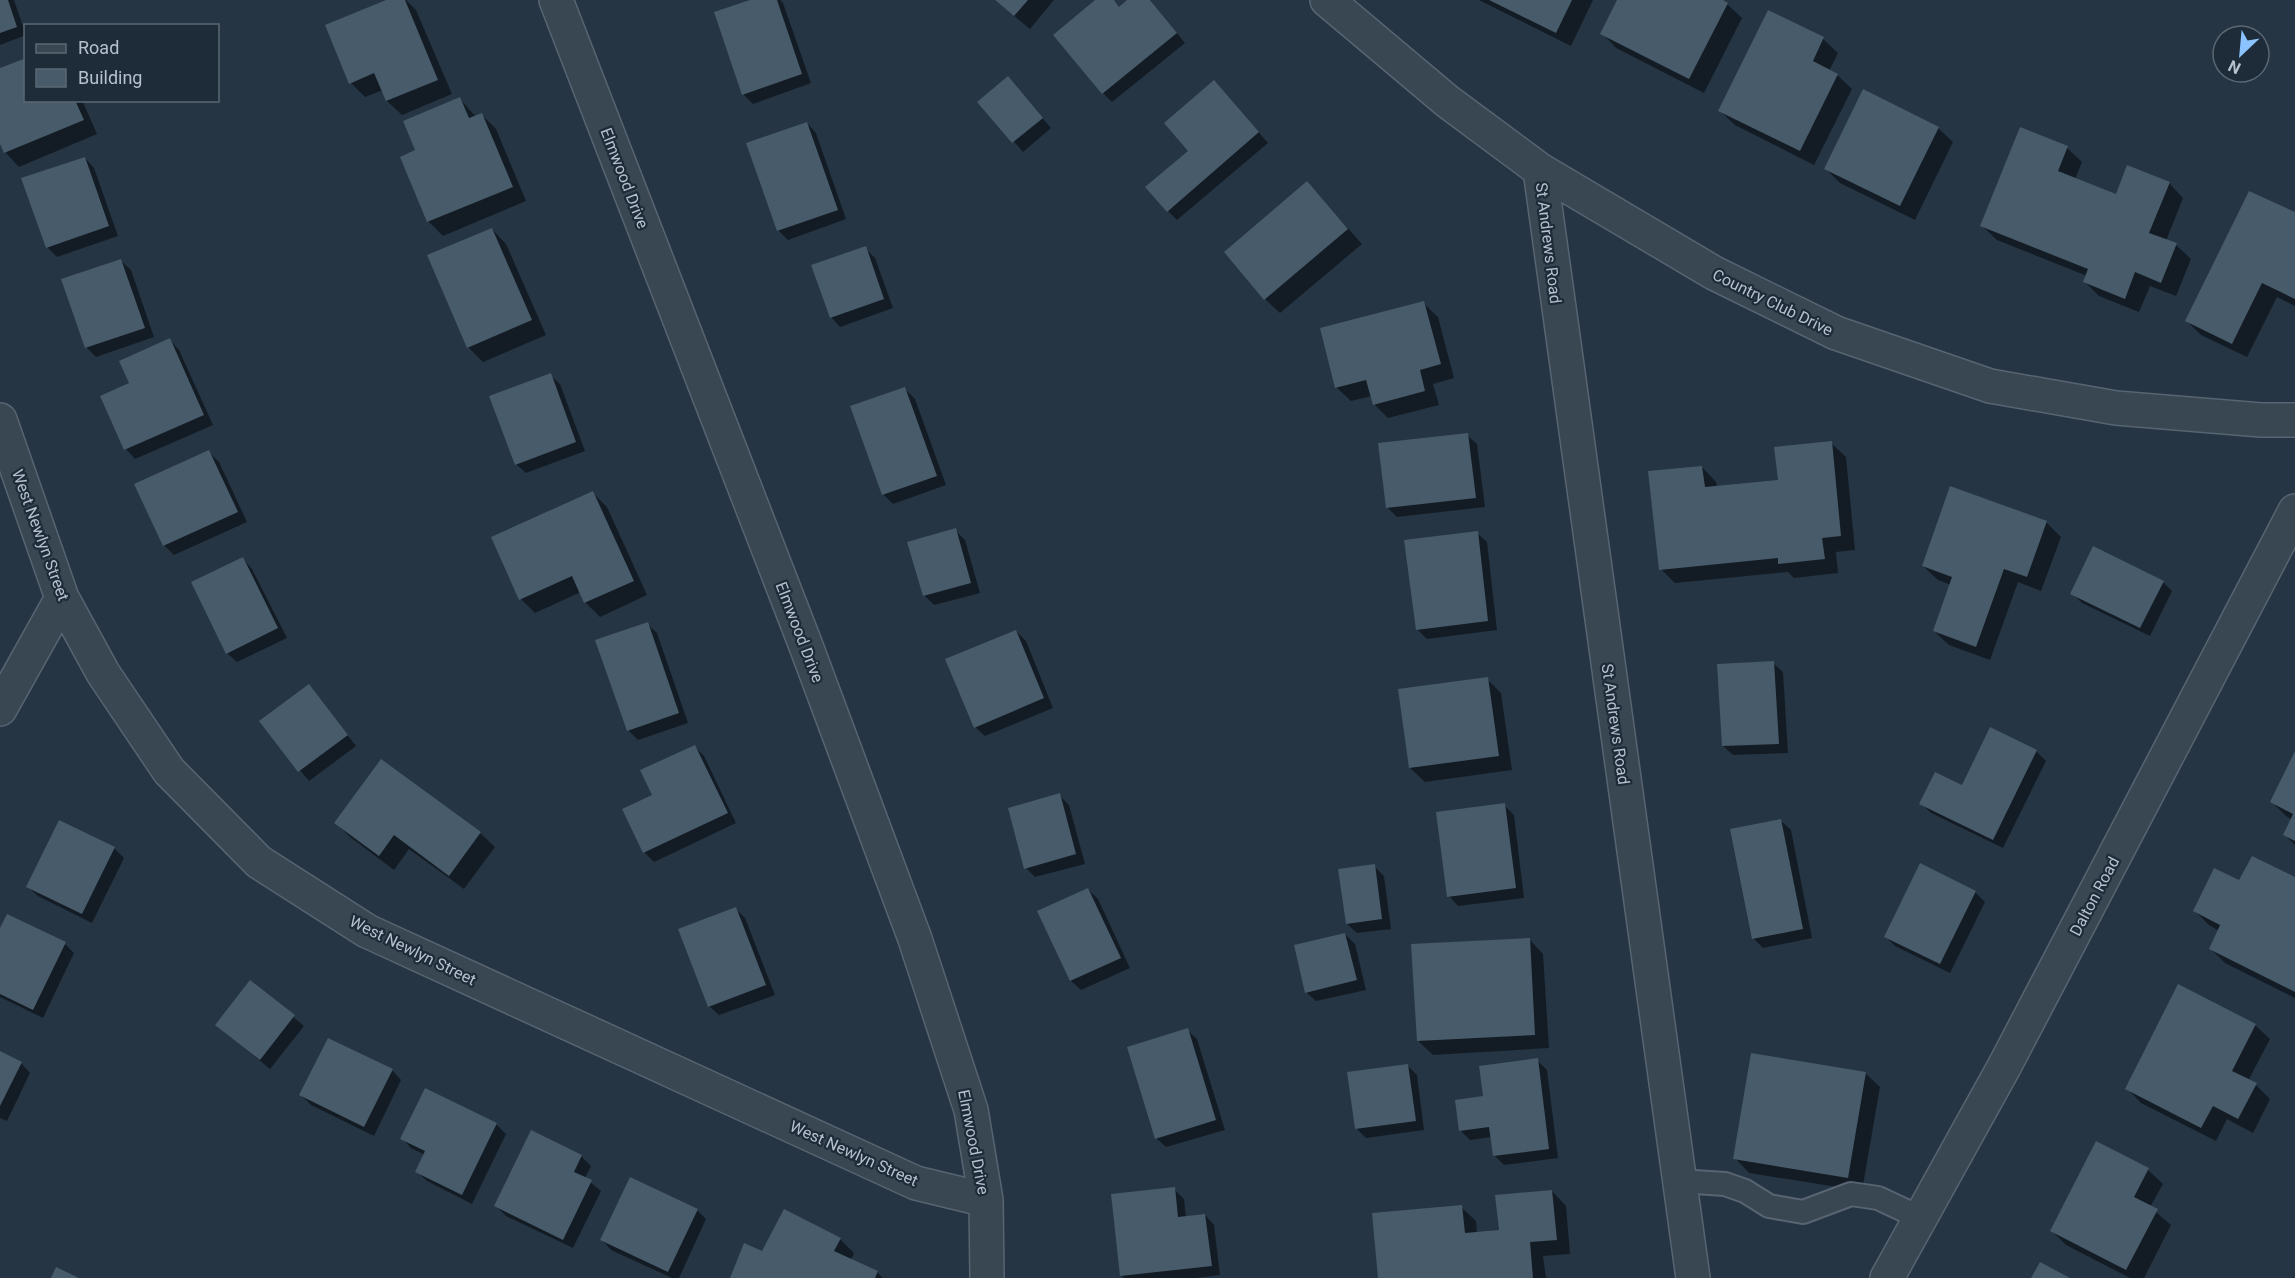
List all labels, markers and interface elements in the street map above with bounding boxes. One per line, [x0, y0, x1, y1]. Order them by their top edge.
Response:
legend [24, 24, 219, 102]
north arrow [2211, 24, 2271, 84]
text: Road [78, 37, 119, 58]
text: N [2225, 56, 2244, 78]
text: Building [78, 67, 142, 88]
street label: Elmwood Drive [597, 125, 652, 231]
street label: St Andrews Road [1532, 181, 1565, 305]
street label: Country Club Drive [1709, 265, 1836, 340]
street label: West Newlyn Street [8, 467, 73, 603]
street label: Elmwood Drive [772, 579, 827, 685]
street label: St Andrews Road [1598, 662, 1633, 786]
street label: Dalton Road [2066, 853, 2123, 939]
street label: West Newlyn Street [346, 912, 479, 989]
street label: Elmwood Drive [954, 1088, 993, 1196]
street label: West Newlyn Street [787, 1117, 921, 1190]

